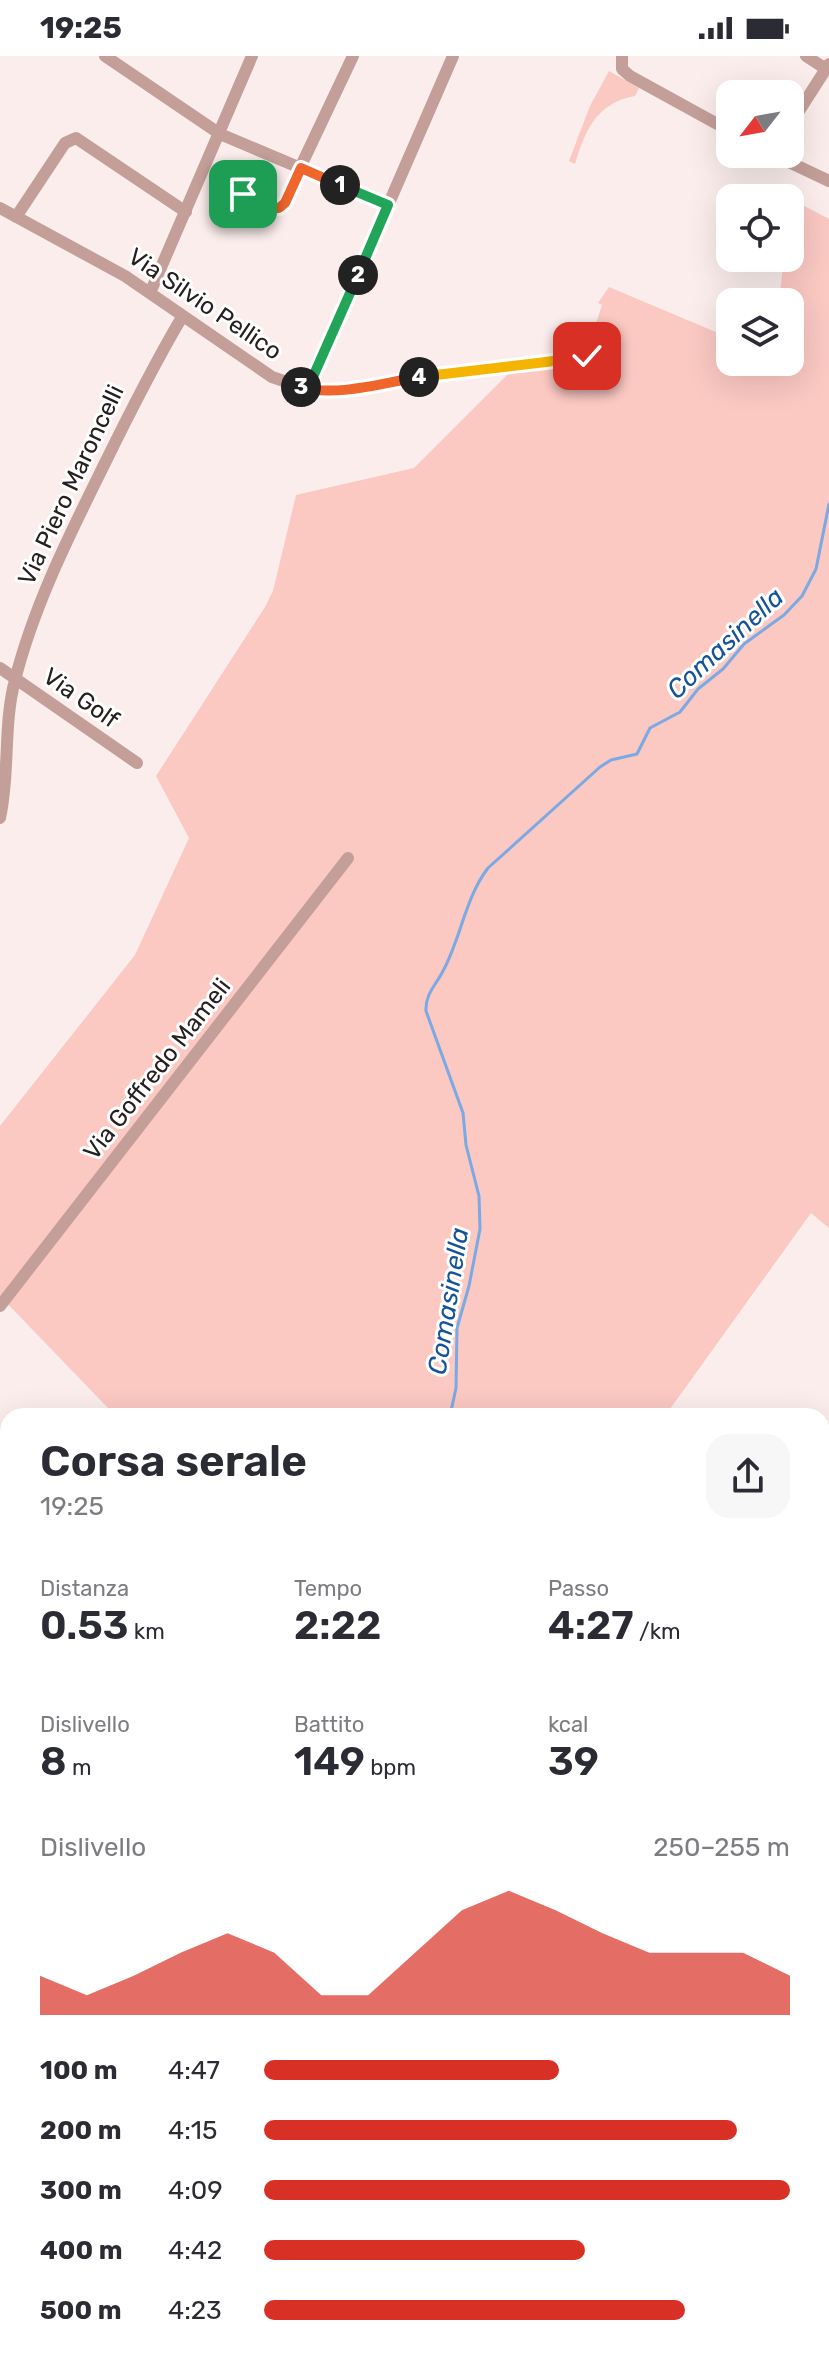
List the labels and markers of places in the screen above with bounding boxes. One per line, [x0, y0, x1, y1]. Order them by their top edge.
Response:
pin [209, 160, 277, 228]
pin: 1 [320, 165, 360, 205]
pin: 2 [338, 255, 378, 295]
pin [553, 322, 621, 390]
pin: 4 [399, 357, 439, 397]
pin: 3 [281, 367, 321, 407]

